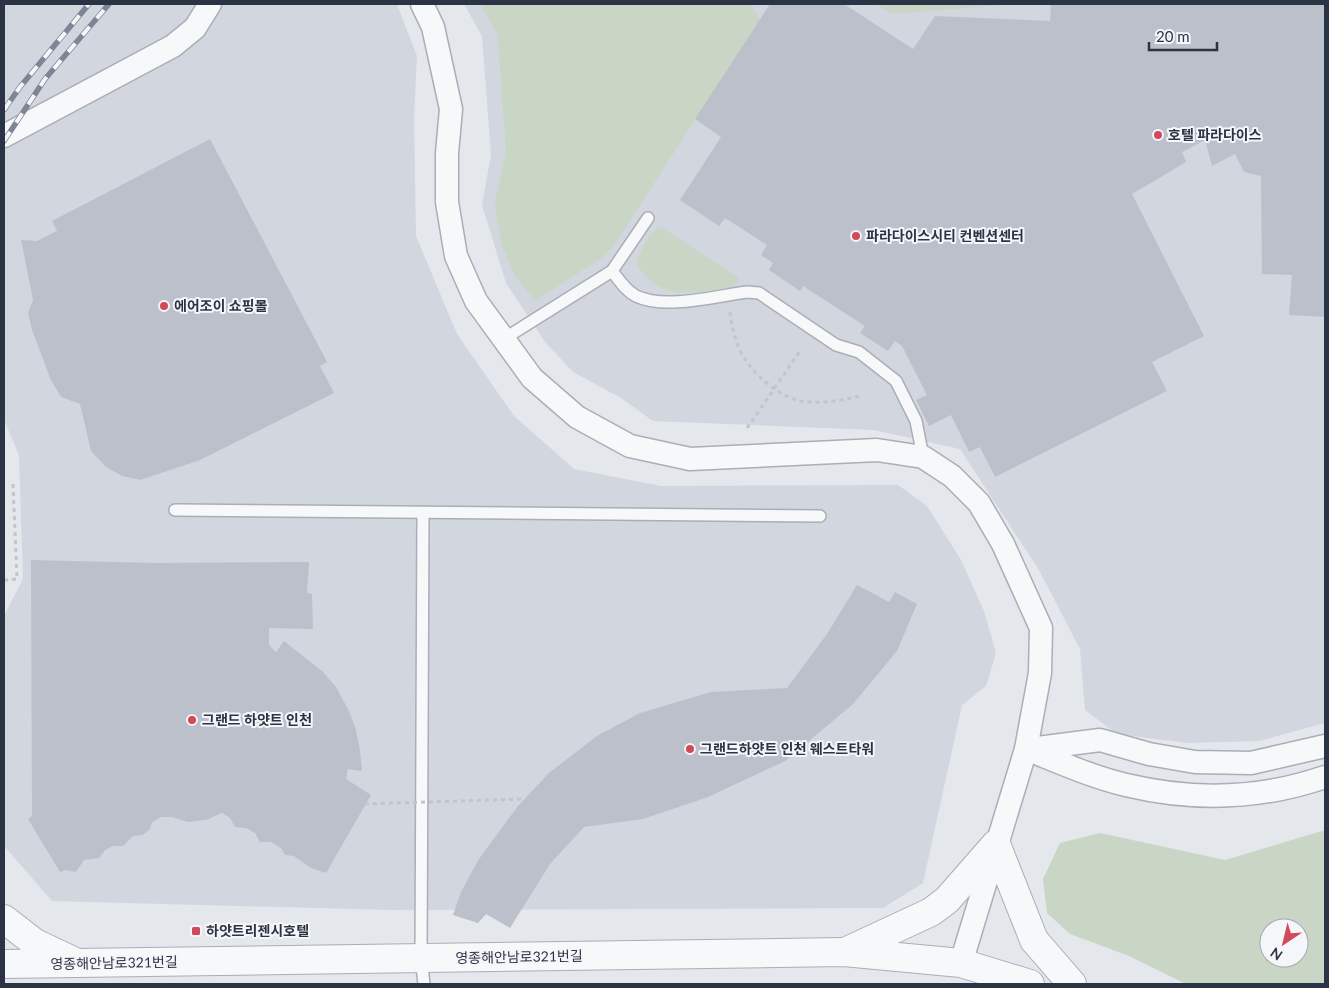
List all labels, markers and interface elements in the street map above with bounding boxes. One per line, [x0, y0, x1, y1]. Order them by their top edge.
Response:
scale bar [1149, 20, 1216, 52]
text: 20 m [1156, 27, 1190, 45]
place label: 호텔 파라다이스 [1168, 126, 1262, 143]
marker: 호텔 파라다이스 [1152, 129, 1164, 141]
place label: 파라다이스시티 컨벤션센터 [866, 227, 1024, 244]
marker: 파라다이스시티 컨벤션센터 [850, 230, 862, 242]
place label: 에어조이 쇼핑몰 [174, 297, 268, 314]
marker: 에어조이 쇼핑몰 [158, 300, 170, 312]
place label: 그랜드 하얏트 인천 [202, 711, 312, 728]
marker: 그랜드 하얏트 인천 [186, 714, 198, 726]
place label: 그랜드하얏트 인천 웨스트타워 [700, 740, 874, 757]
marker: 그랜드하얏트 인천 웨스트타워 [684, 743, 696, 755]
north arrow [1259, 918, 1309, 968]
place label: 하얏트리젠시호텔 [206, 922, 309, 939]
marker: 하얏트리젠시호텔 [190, 925, 202, 937]
text: N [1267, 944, 1286, 964]
street label: 영종해안남로321번길 [455, 947, 583, 966]
street label: 영종해안남로321번길 [50, 953, 178, 972]

